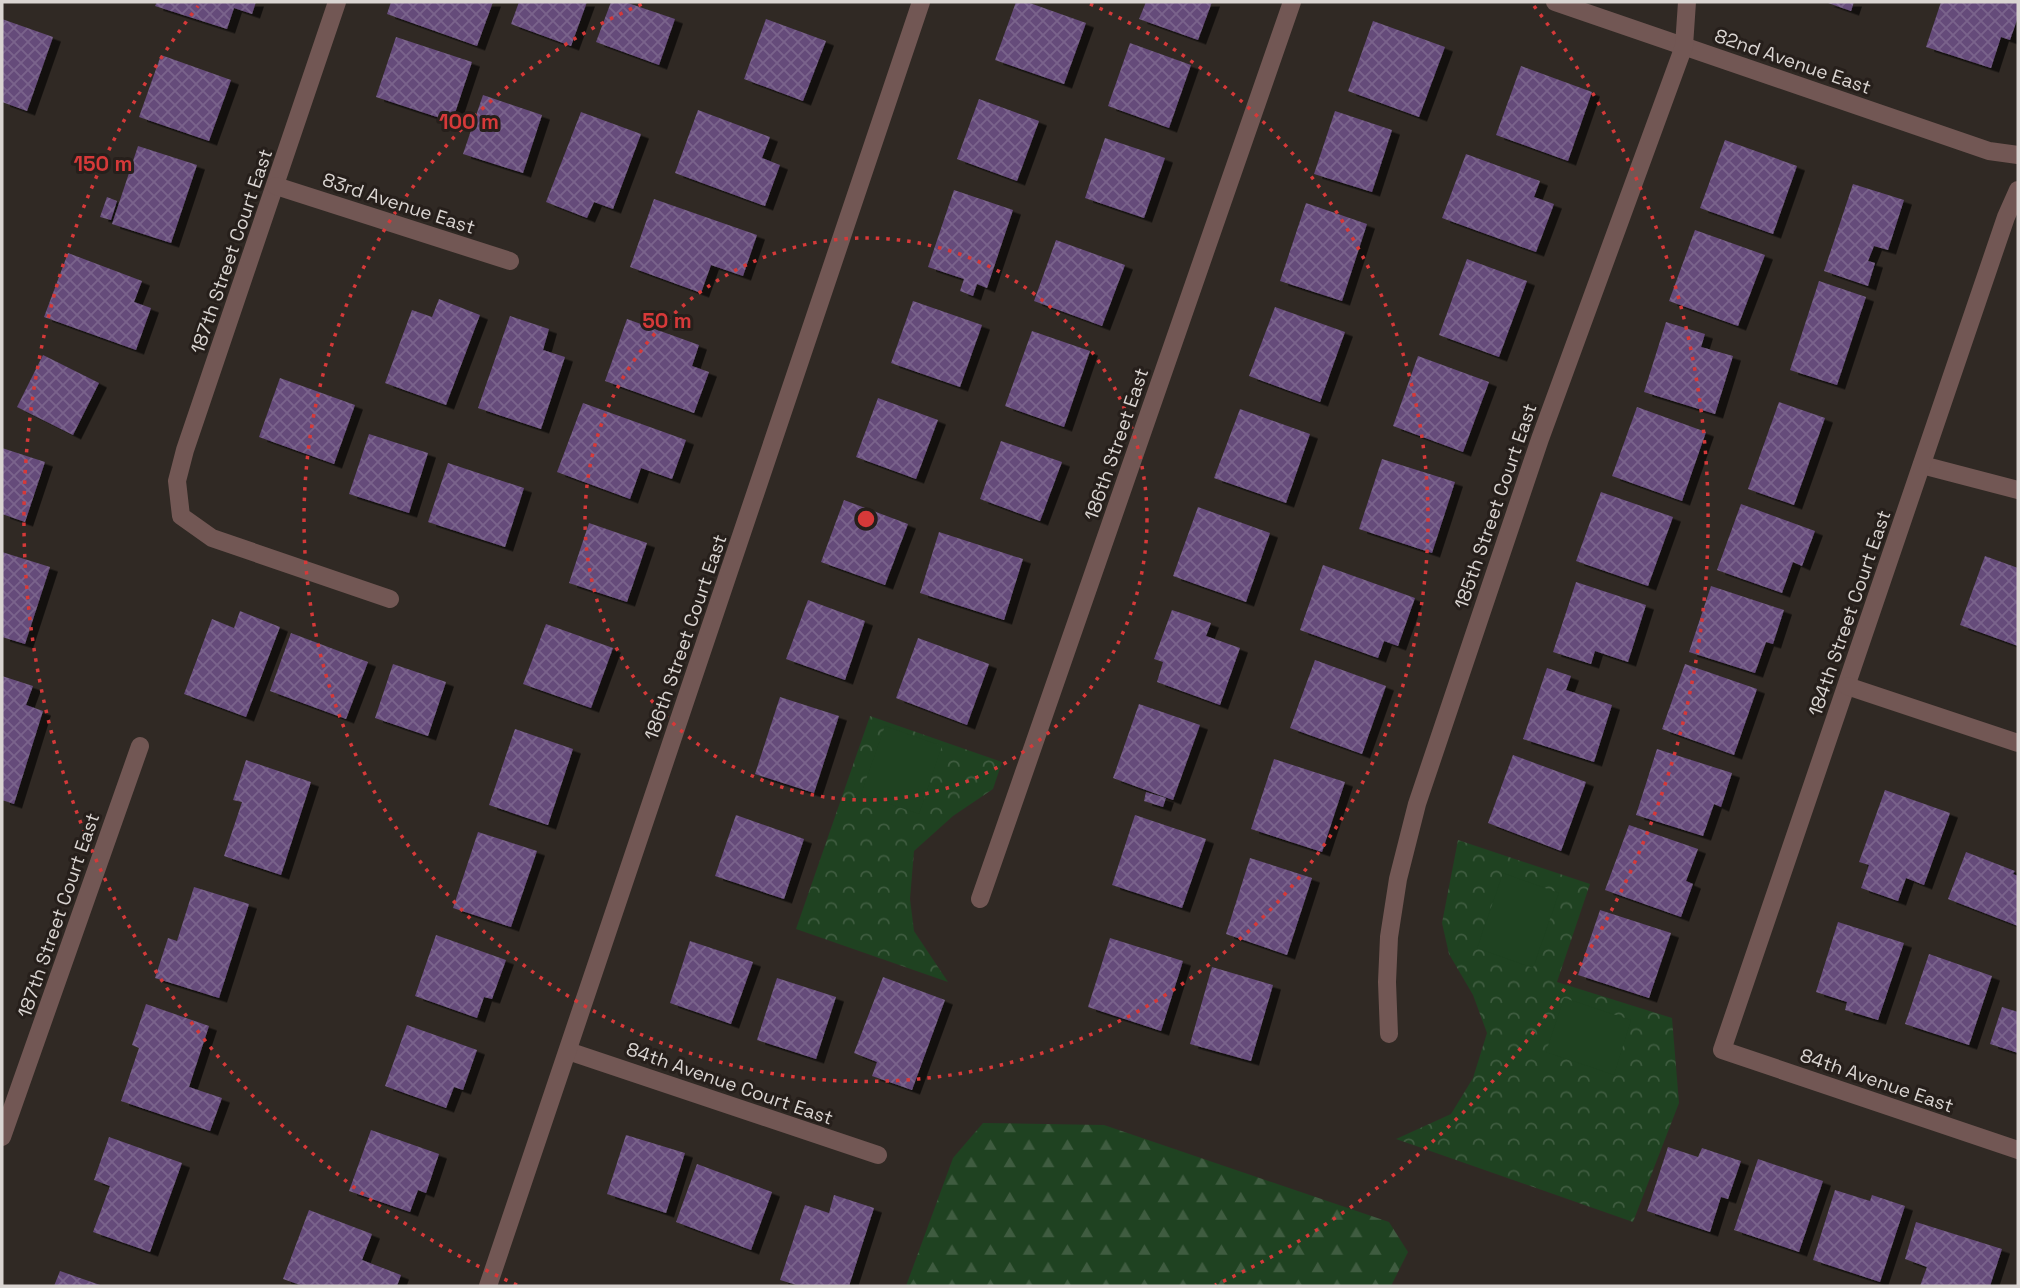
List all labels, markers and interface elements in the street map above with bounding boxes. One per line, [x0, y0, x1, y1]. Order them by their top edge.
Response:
street label: 82nd Avenue East [1711, 23, 1874, 100]
text: 100 m [439, 108, 499, 135]
street label: 187th Street Court East [185, 145, 278, 357]
text: 150 m [74, 150, 132, 177]
street label: 83rd Avenue East [319, 167, 478, 240]
text: 50 m [642, 307, 692, 334]
street label: 186th Street East [1079, 365, 1154, 524]
street label: 185th Street Court East [1449, 400, 1542, 612]
centre of rings [854, 507, 878, 531]
street label: 184th Street Court East [1802, 507, 1897, 719]
street label: 186th Street Court East [638, 531, 732, 743]
street label: 187th Street Court East [12, 809, 105, 1021]
street label: 84th Avenue Court East [623, 1036, 837, 1131]
street label: 84th Avenue East [1797, 1042, 1957, 1118]

